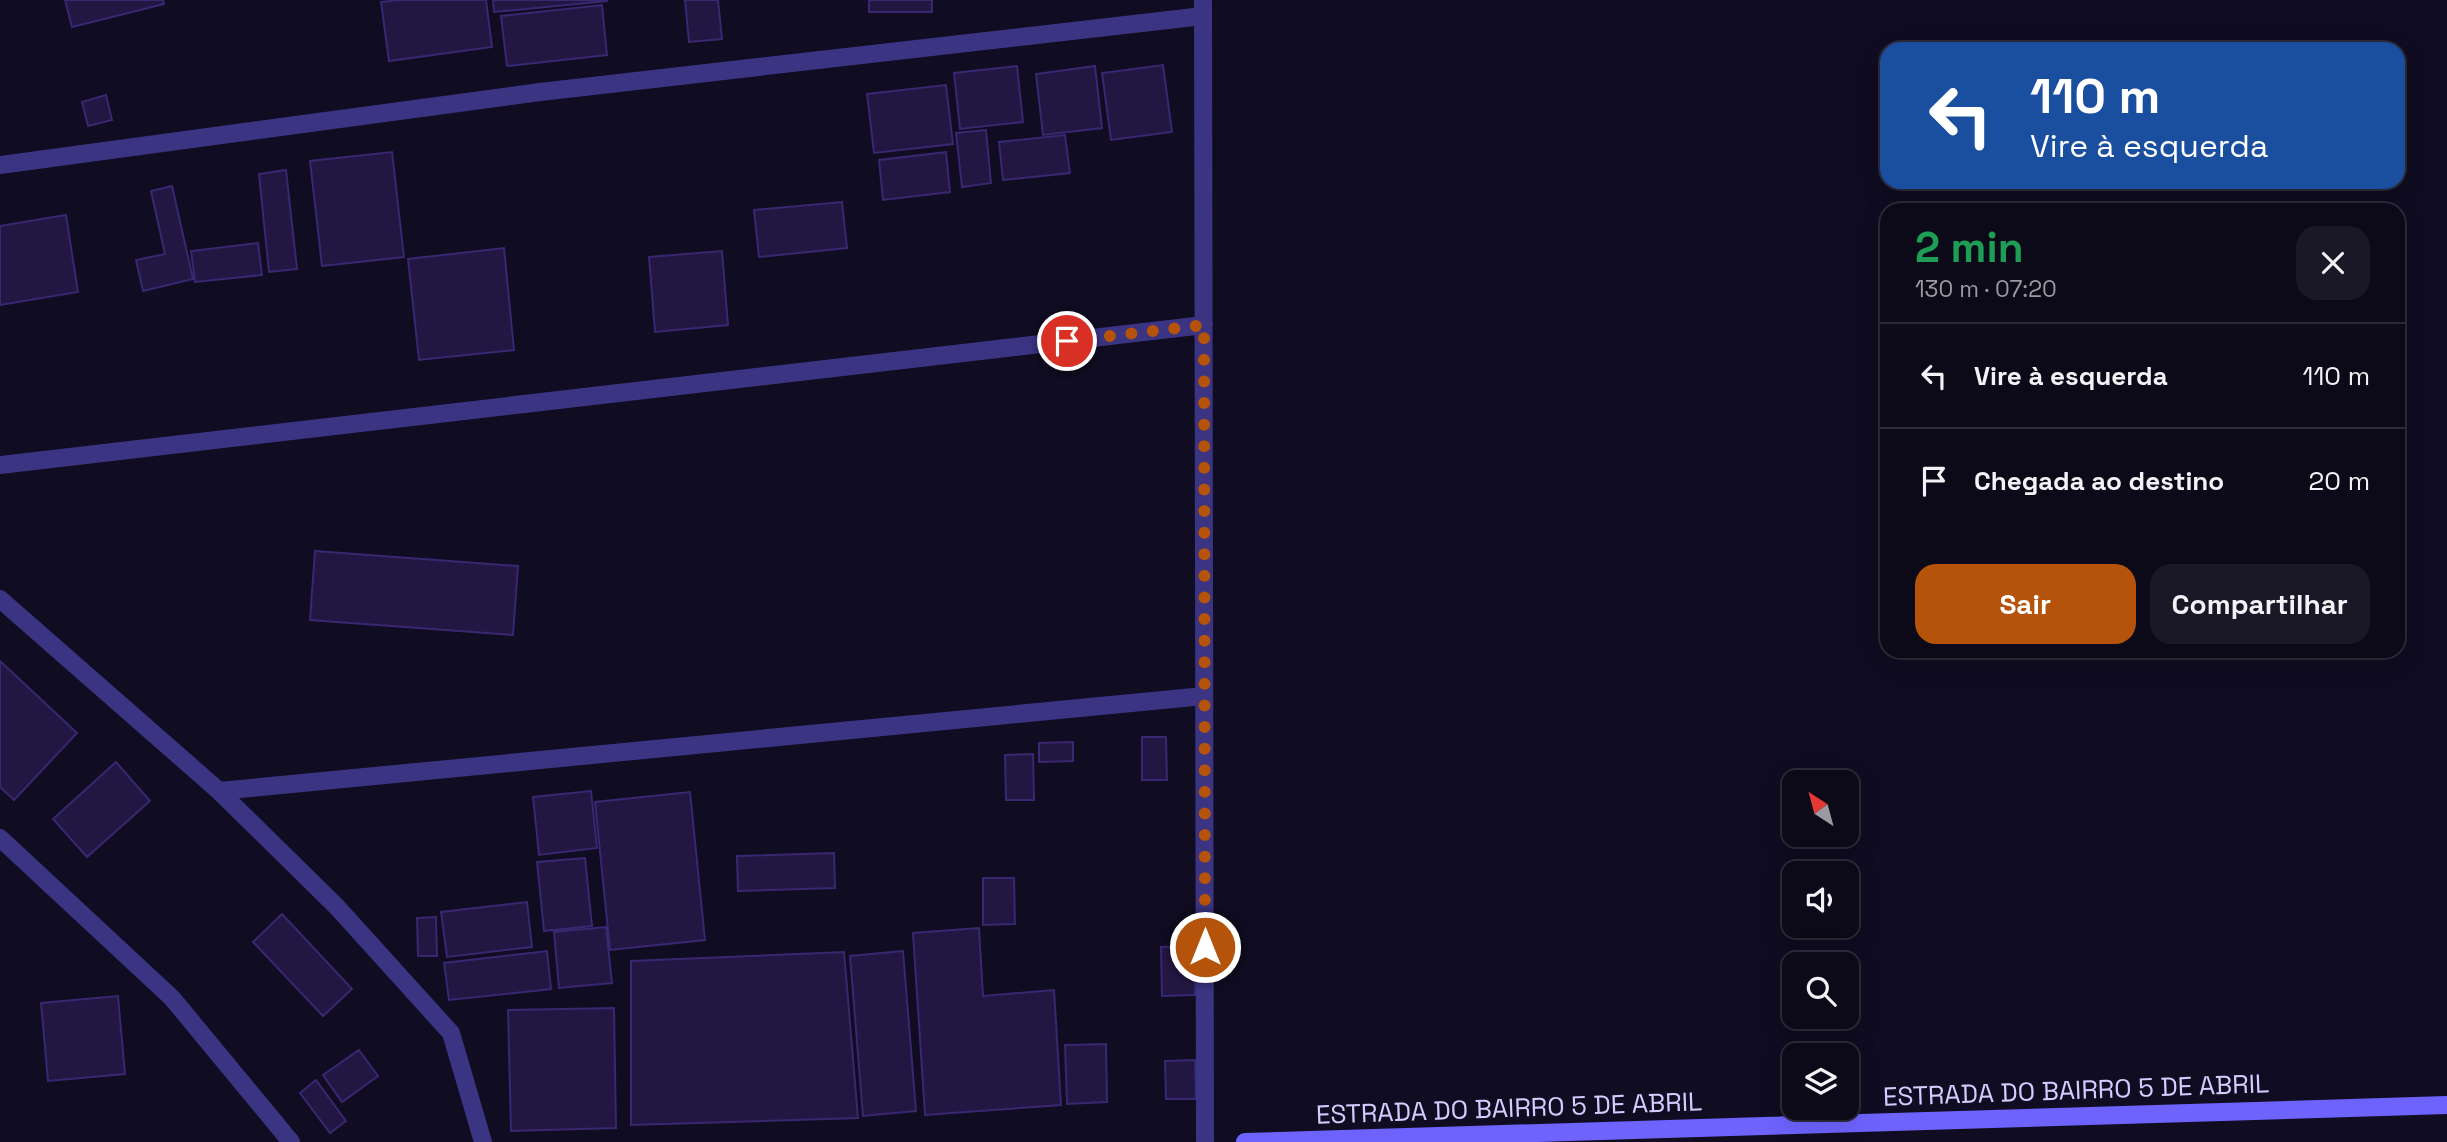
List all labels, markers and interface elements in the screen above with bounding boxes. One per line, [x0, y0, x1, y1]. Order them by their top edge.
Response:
text: 110 m [2030, 65, 2160, 127]
icon: left [1915, 70, 2006, 161]
text: Vire à esquerda [2030, 126, 2268, 166]
text: 2 min [1915, 221, 2024, 274]
button: close [2296, 226, 2370, 300]
text: 130 m · 07:20 [1915, 274, 2057, 304]
pin [1037, 311, 1097, 371]
icon: arrive [1048, 322, 1086, 360]
icon: left [1915, 357, 1953, 395]
text: Vire à esquerda [1974, 359, 2168, 393]
text: 110 m [2303, 359, 2370, 393]
icon: arrive [1915, 462, 1953, 500]
text: Chegada ao destino [1974, 464, 2224, 498]
text: 20 m [2309, 464, 2370, 498]
button: Sair [1915, 564, 2136, 644]
button: Compartilhar [2150, 564, 2370, 644]
north arrow [1782, 770, 1858, 847]
map controls [1782, 770, 1859, 1120]
button: sound [1782, 861, 1859, 938]
position arrow [1168, 910, 1242, 984]
button: search [1782, 952, 1859, 1029]
button: layers [1782, 1043, 1859, 1120]
street label: ESTRADA DO BAIRRO 5 DE ABRIL [1882, 1066, 2270, 1114]
street label: ESTRADA DO BAIRRO 5 DE ABRIL [1315, 1084, 1703, 1132]

